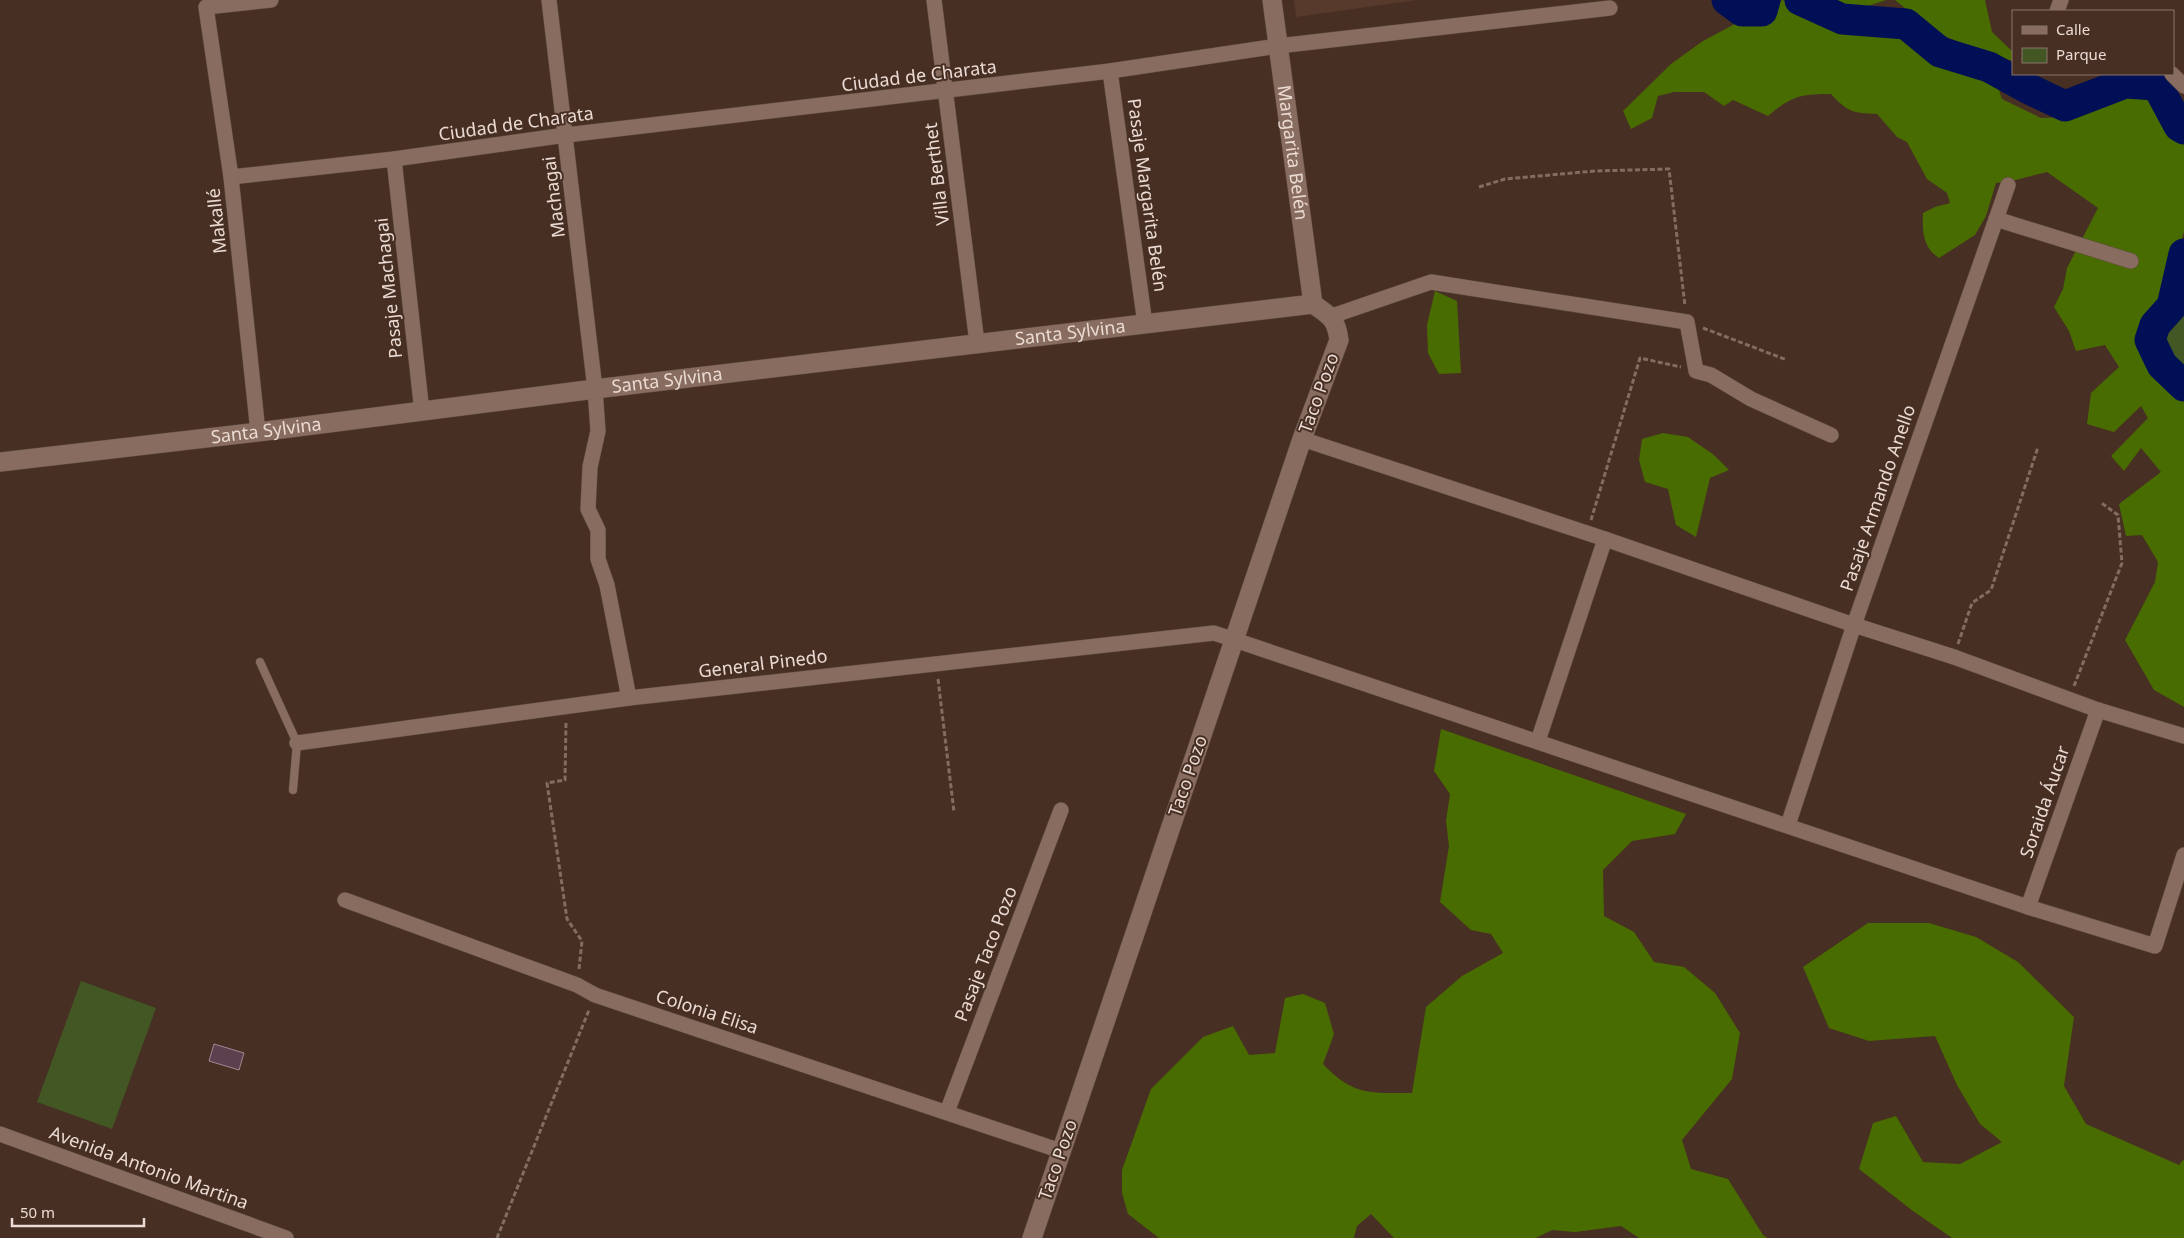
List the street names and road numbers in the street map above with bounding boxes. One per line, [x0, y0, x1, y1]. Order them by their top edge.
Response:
street label: Ciudad de Charata [840, 54, 998, 96]
street label: Margarita Belén [1273, 83, 1315, 222]
street label: Pasaje Margarita Belén [1123, 97, 1173, 293]
street label: Ciudad de Charata [437, 100, 595, 146]
street label: Villa Berthet [918, 121, 954, 227]
street label: Machagai [536, 155, 570, 239]
street label: Makallé [201, 187, 231, 255]
street label: Pasaje Machagai [369, 217, 407, 360]
street label: Santa Sylvina [1013, 313, 1127, 350]
street label: Taco Pozo [1292, 349, 1344, 436]
street label: Santa Sylvina [610, 361, 724, 398]
street label: Pasaje Armando Anello [1834, 401, 1920, 594]
street label: Santa Sylvina [209, 411, 323, 448]
street label: General Pinedo [697, 643, 829, 683]
street label: Taco Pozo [1162, 732, 1212, 819]
street label: Soraida Áucar [2014, 742, 2075, 861]
street label: Pasaje Taco Pozo [948, 883, 1022, 1025]
street label: Colonia Elisa [653, 983, 762, 1039]
street label: Taco Pozo [1032, 1116, 1082, 1203]
street label: Avenida Antonio Martina [47, 1120, 252, 1214]

